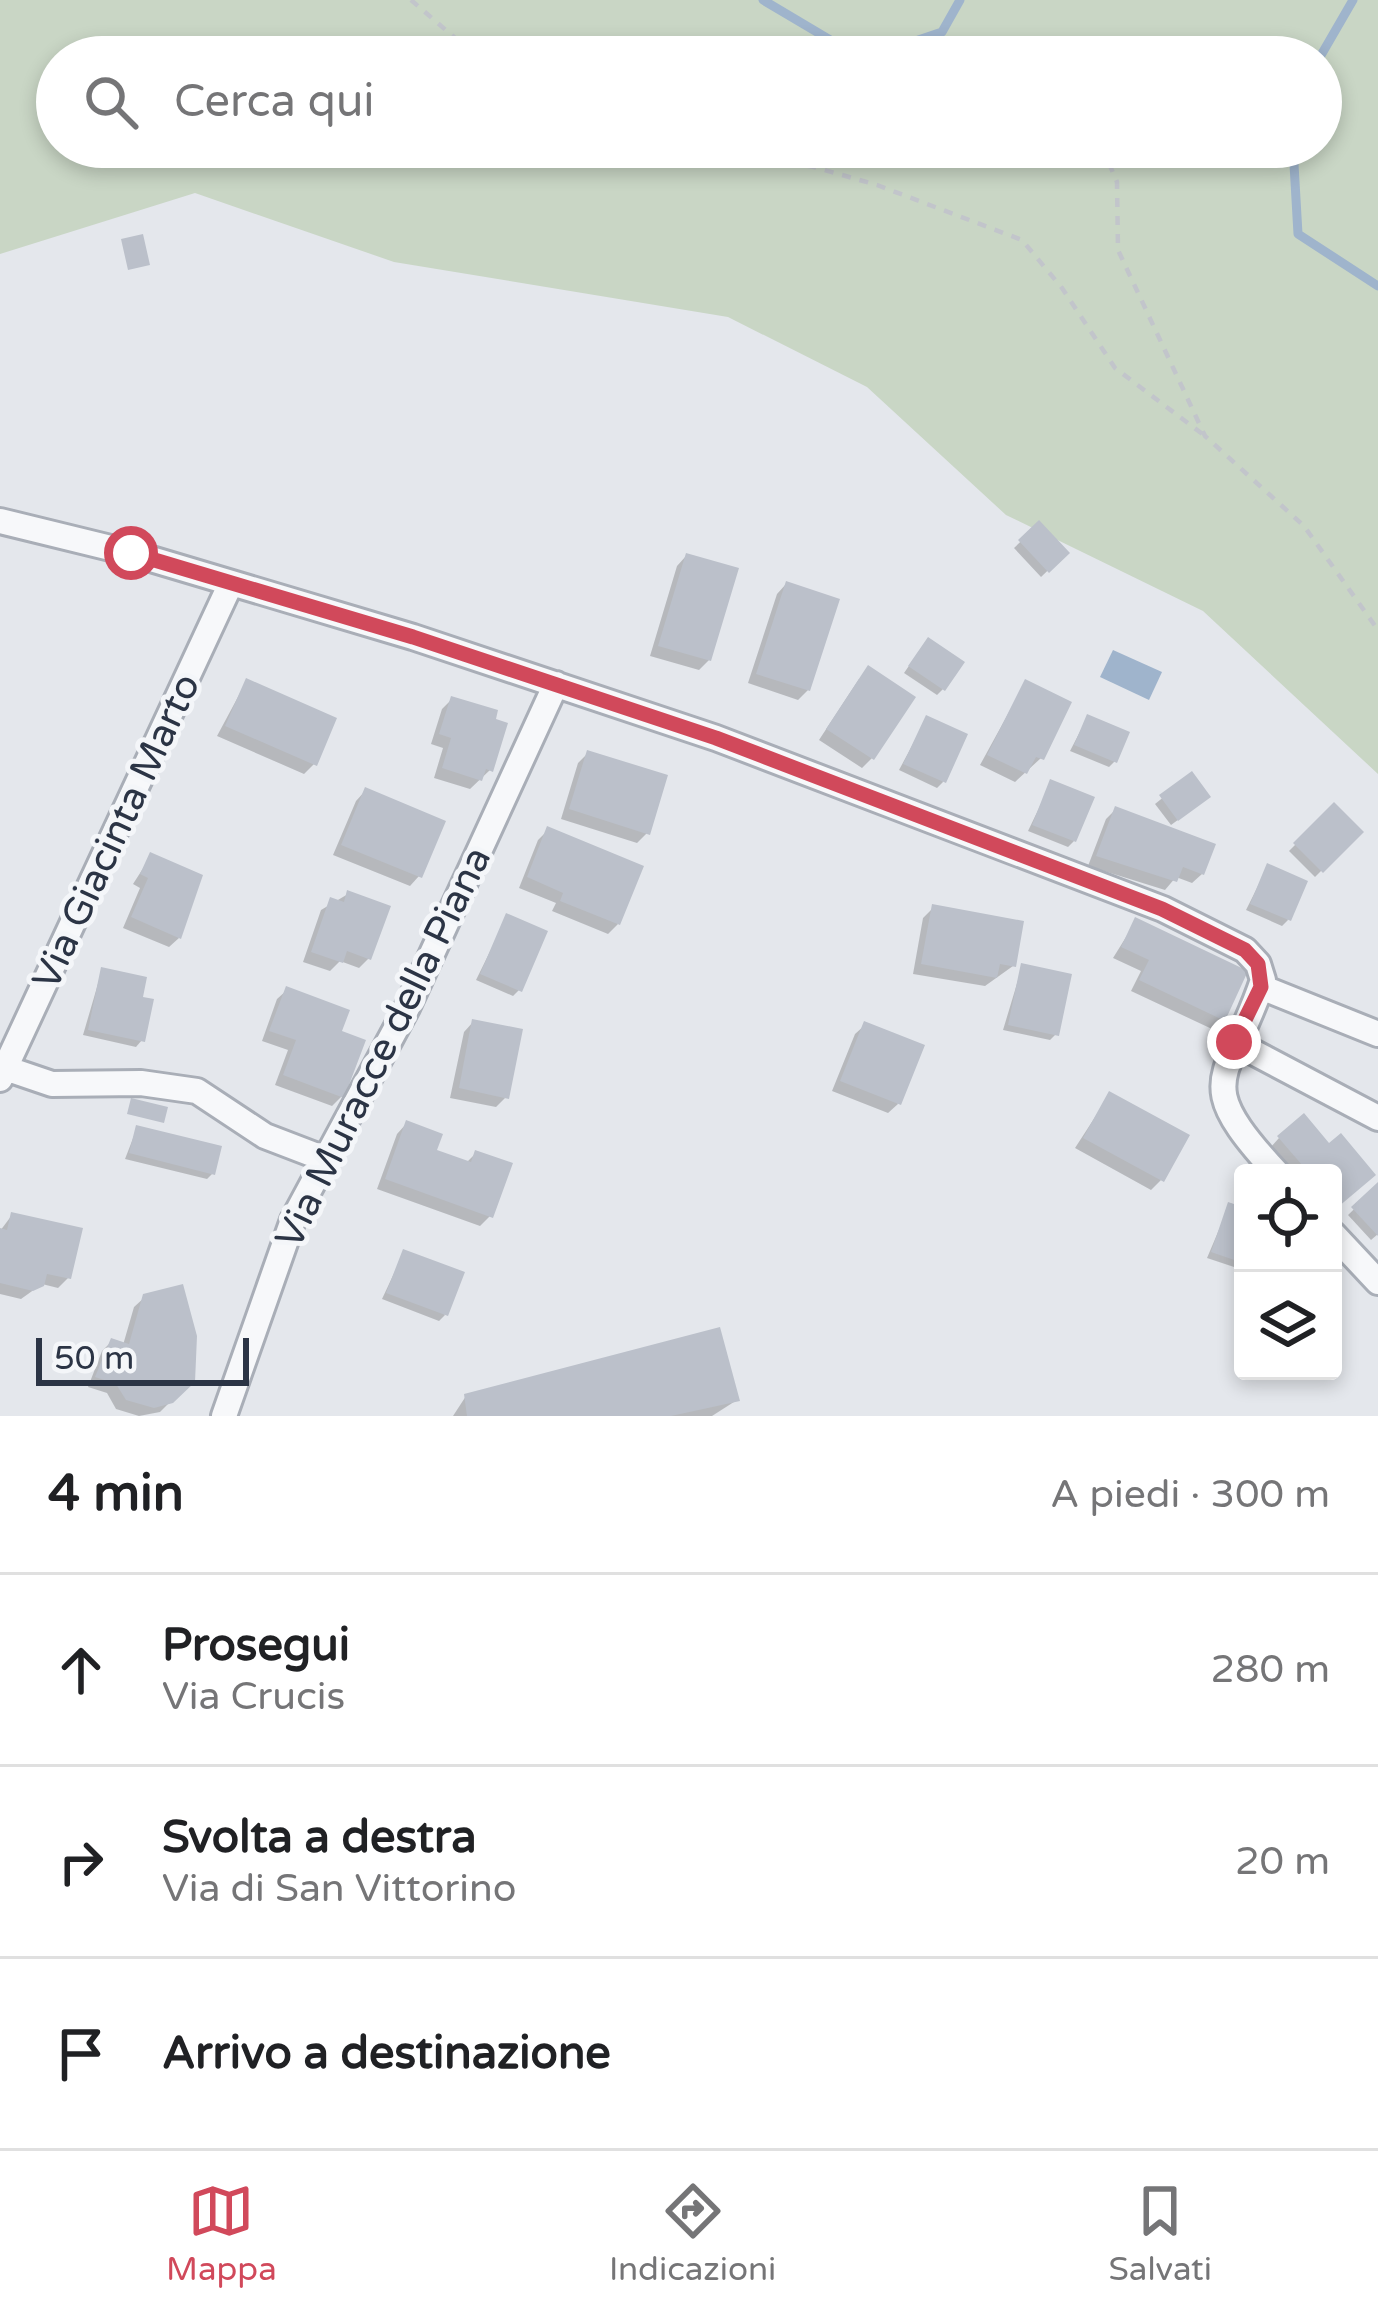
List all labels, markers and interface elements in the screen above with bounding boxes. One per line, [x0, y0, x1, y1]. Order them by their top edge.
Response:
search box [36, 36, 1342, 168]
icon: search [78, 69, 144, 135]
text: Cerca qui [174, 75, 375, 129]
route start [104, 526, 158, 580]
street label: Via Giacinta Marto [23, 666, 210, 997]
street label: Via Muracce della Piana [266, 839, 501, 1256]
route end [1207, 1015, 1261, 1069]
map controls [1234, 1164, 1342, 1380]
button: locate [1234, 1164, 1342, 1272]
button: layers [1234, 1272, 1342, 1380]
scale bar [36, 1332, 249, 1385]
text: 50 m [54, 1339, 134, 1378]
text: 4 min [48, 1463, 184, 1525]
text: A piedi · 300 m [1050, 1471, 1330, 1518]
text: Prosegui [162, 1619, 350, 1673]
icon: ahead [48, 1637, 114, 1703]
text: 280 m [1211, 1646, 1330, 1693]
text: Via Crucis [162, 1673, 345, 1720]
text: Svolta a destra [162, 1811, 477, 1865]
icon: right [48, 1829, 114, 1895]
text: 20 m [1235, 1838, 1330, 1885]
text: Via di San Vittorino [162, 1865, 516, 1912]
icon: arrive [48, 2021, 114, 2087]
text: Arrivo a destinazione [162, 2027, 611, 2081]
tab: Mappa [166, 2178, 277, 2289]
tab: Indicazioni [609, 2178, 776, 2289]
tab: Salvati [1109, 2178, 1212, 2289]

